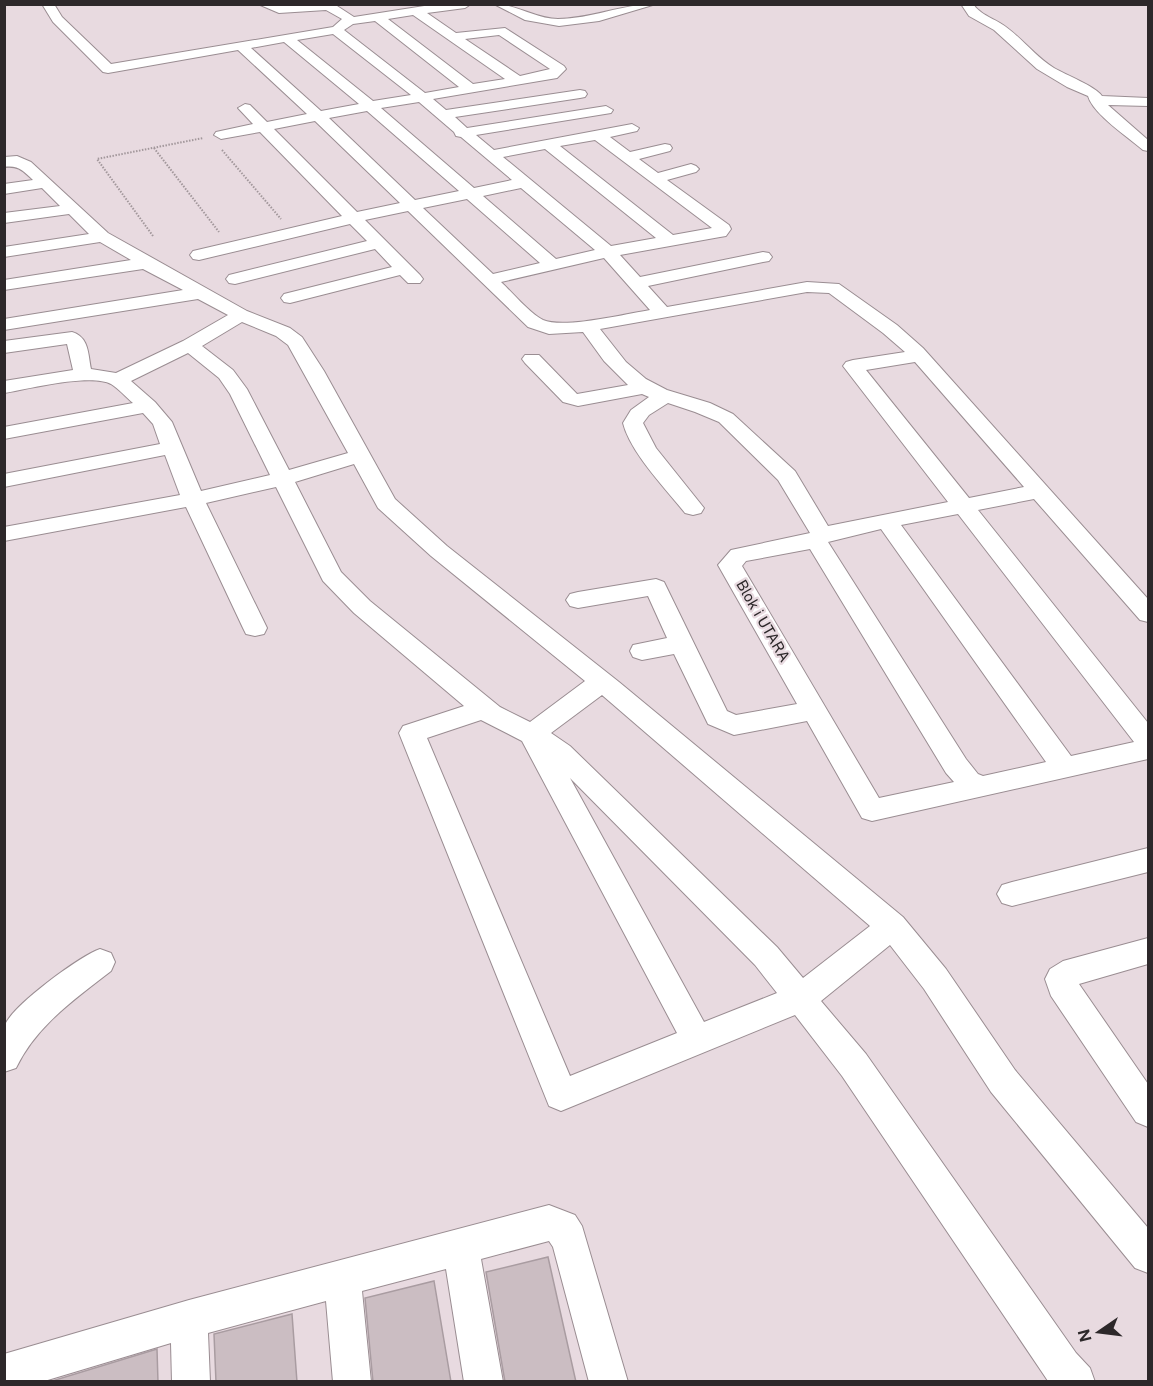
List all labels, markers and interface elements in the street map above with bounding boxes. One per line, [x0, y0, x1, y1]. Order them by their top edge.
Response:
street label: Blok i UTARA [733, 577, 794, 665]
north arrow [1069, 1302, 1129, 1362]
text: N [1074, 1327, 1096, 1344]

